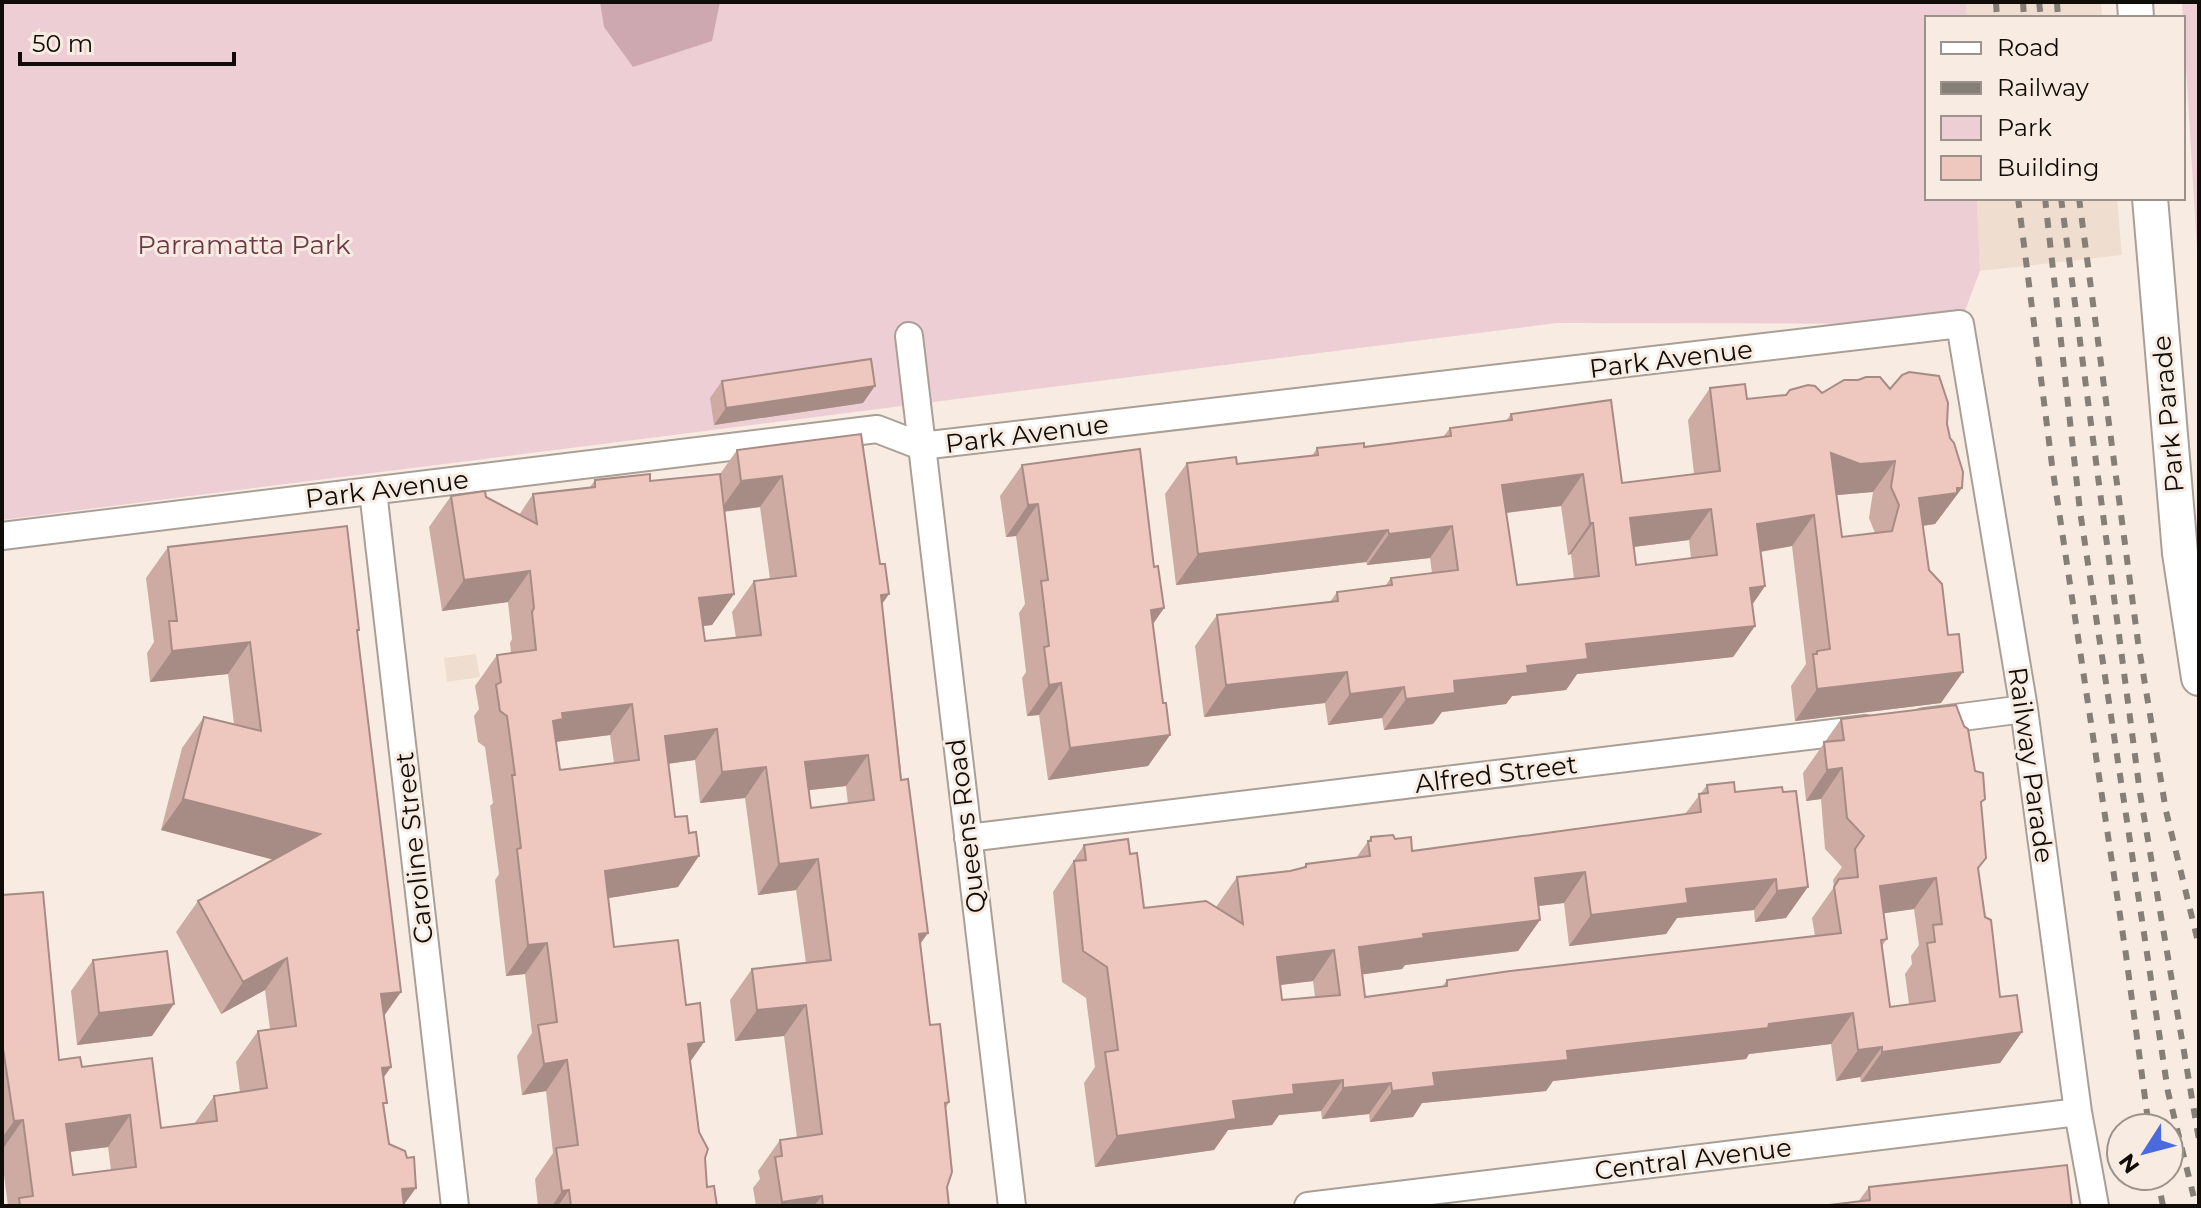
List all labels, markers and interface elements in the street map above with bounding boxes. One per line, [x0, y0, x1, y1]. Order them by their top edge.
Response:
scale bar [20, 16, 234, 66]
legend [1925, 16, 2185, 200]
text: 50 m [32, 29, 93, 58]
text: Road [1997, 33, 2060, 62]
text: Railway [1997, 73, 2089, 102]
text: Park [1997, 113, 2052, 142]
text: Building [1997, 153, 2100, 182]
park label: Parramatta Park [137, 229, 351, 261]
street label: Park Avenue [1587, 333, 1755, 385]
street label: Park Parade [2145, 334, 2191, 494]
street label: Park Avenue [943, 408, 1111, 460]
street label: Park Avenue [303, 463, 471, 515]
street label: Railway Parade [2001, 665, 2061, 865]
street label: Queens Road [939, 737, 993, 915]
street label: Alfred Street [1413, 748, 1579, 800]
street label: Caroline Street [388, 751, 440, 945]
north arrow [2105, 1112, 2185, 1192]
street label: Central Avenue [1593, 1131, 1793, 1187]
text: N [2113, 1148, 2145, 1179]

